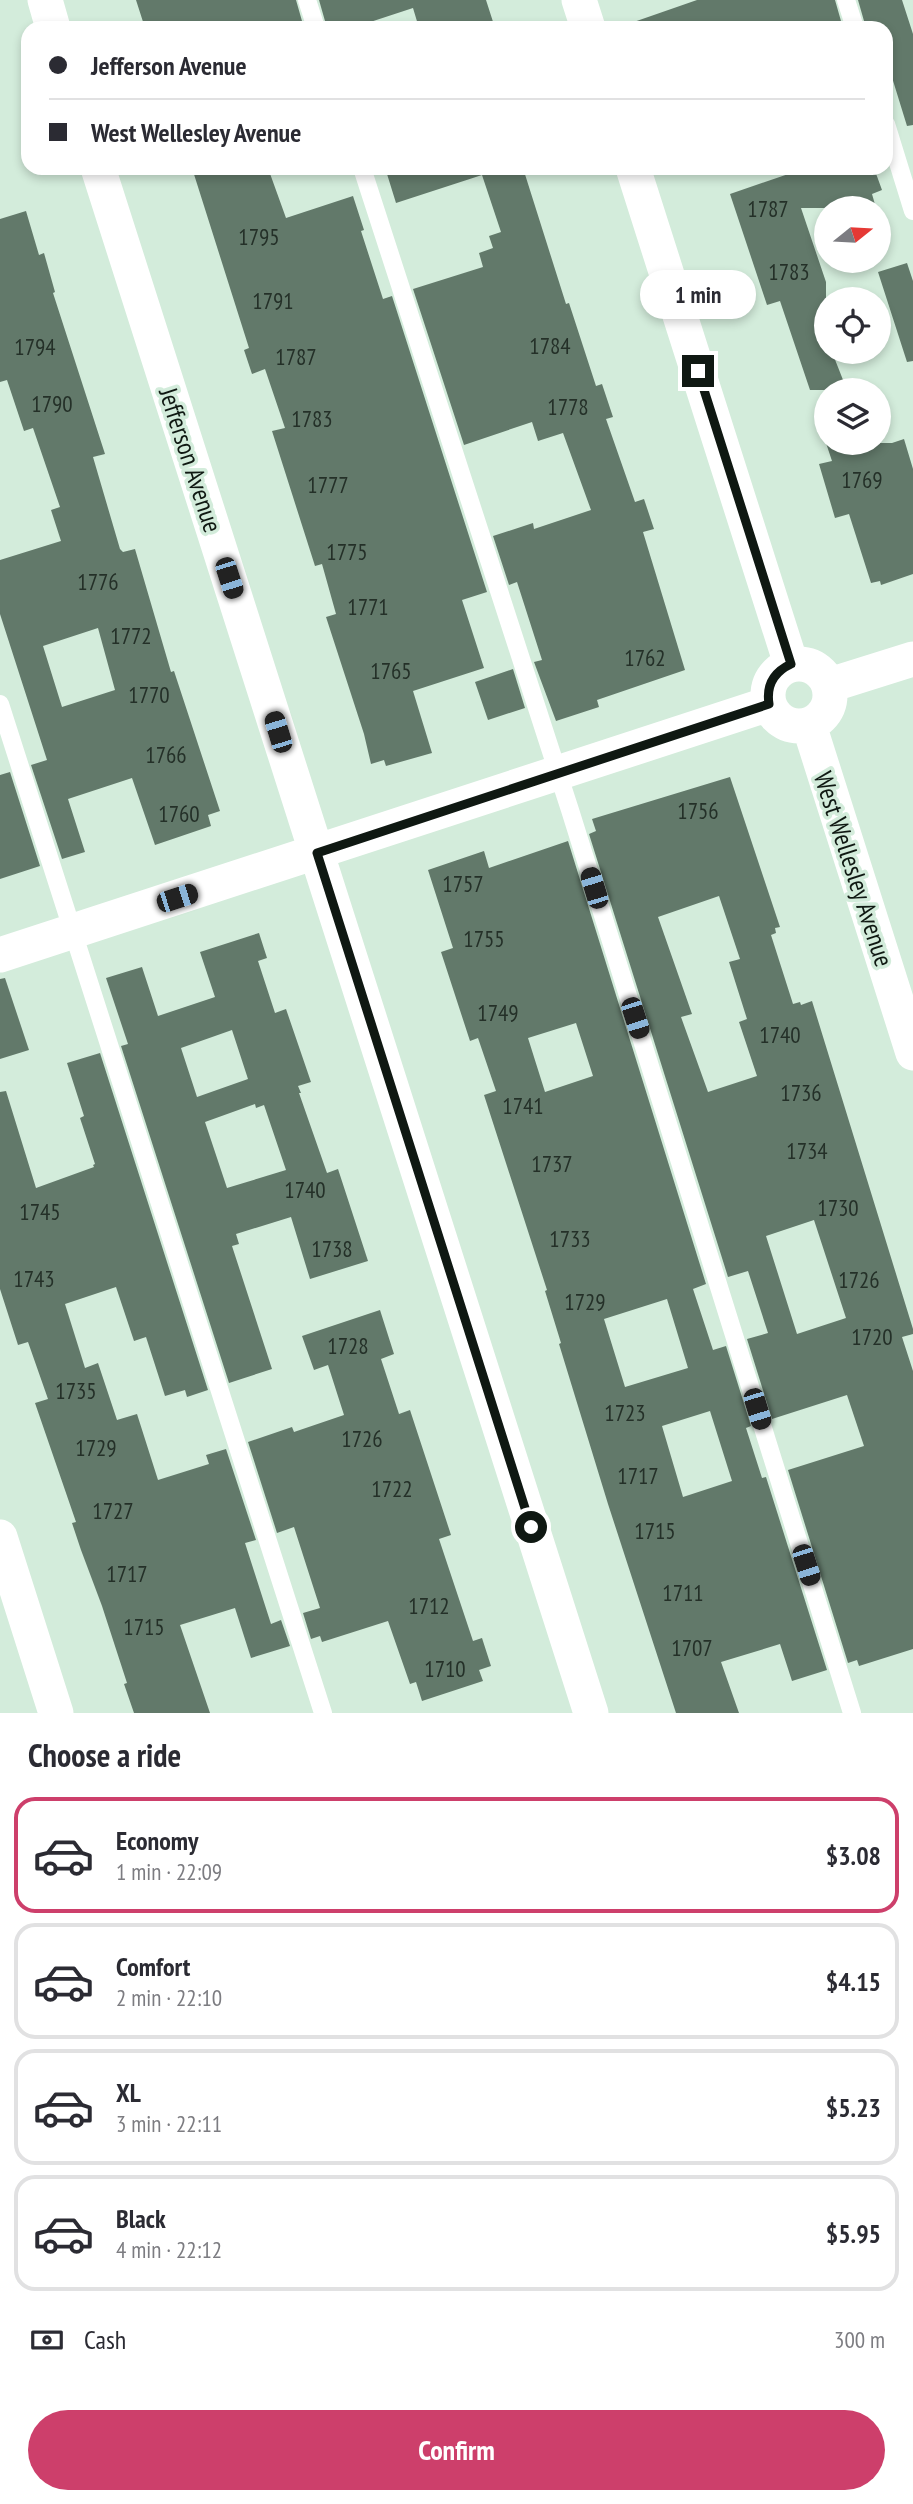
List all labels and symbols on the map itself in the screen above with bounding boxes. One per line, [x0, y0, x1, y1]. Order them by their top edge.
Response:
house number: 1787 [747, 194, 789, 223]
north arrow [814, 196, 891, 273]
house number: 1795 [238, 222, 280, 251]
house number: 1783 [768, 257, 810, 286]
callout: 1 min [640, 270, 756, 318]
house number: 1791 [252, 286, 294, 315]
house number: 1784 [529, 331, 571, 360]
house number: 1794 [14, 332, 56, 361]
house number: 1787 [275, 342, 317, 371]
route end [682, 355, 714, 387]
street label: Jefferson Avenue [152, 383, 230, 536]
house number: 1790 [31, 389, 73, 418]
house number: 1778 [547, 392, 589, 421]
house number: 1783 [291, 404, 333, 433]
house number: 1769 [841, 465, 883, 494]
house number: 1777 [307, 470, 349, 499]
house number: 1775 [326, 537, 368, 566]
car [213, 555, 246, 601]
house number: 1776 [77, 567, 119, 596]
house number: 1771 [347, 592, 389, 621]
house number: 1772 [110, 621, 152, 650]
house number: 1762 [624, 643, 666, 672]
house number: 1765 [370, 656, 412, 685]
house number: 1770 [128, 680, 170, 709]
car [262, 709, 295, 755]
house number: 1766 [145, 740, 187, 769]
street label: West Wellesley Avenue [807, 767, 901, 971]
house number: 1756 [677, 796, 719, 825]
house number: 1760 [158, 799, 200, 828]
car [578, 865, 611, 911]
house number: 1757 [442, 869, 484, 898]
car [154, 882, 201, 914]
house number: 1755 [463, 924, 505, 953]
car [619, 995, 652, 1041]
house number: 1749 [477, 998, 519, 1027]
house number: 1740 [759, 1020, 801, 1049]
house number: 1736 [780, 1078, 822, 1107]
house number: 1741 [502, 1091, 544, 1120]
house number: 1734 [786, 1136, 828, 1165]
house number: 1737 [531, 1149, 573, 1178]
house number: 1740 [284, 1175, 326, 1204]
house number: 1730 [817, 1193, 859, 1222]
house number: 1745 [19, 1197, 61, 1226]
house number: 1733 [549, 1224, 591, 1253]
house number: 1738 [311, 1234, 353, 1263]
house number: 1743 [13, 1264, 55, 1293]
house number: 1726 [838, 1265, 880, 1294]
house number: 1729 [564, 1287, 606, 1316]
house number: 1720 [851, 1322, 893, 1351]
house number: 1728 [327, 1331, 369, 1360]
house number: 1735 [55, 1376, 97, 1405]
car [741, 1386, 774, 1432]
house number: 1723 [604, 1398, 646, 1427]
house number: 1726 [341, 1424, 383, 1453]
house number: 1729 [75, 1433, 117, 1462]
house number: 1717 [617, 1461, 659, 1490]
house number: 1722 [371, 1474, 413, 1503]
house number: 1727 [92, 1496, 134, 1525]
route start [515, 1511, 547, 1543]
house number: 1715 [634, 1516, 676, 1545]
car [790, 1542, 823, 1588]
house number: 1717 [106, 1559, 148, 1588]
house number: 1711 [662, 1578, 704, 1607]
house number: 1712 [408, 1591, 450, 1620]
house number: 1715 [123, 1612, 165, 1641]
house number: 1707 [671, 1633, 713, 1662]
house number: 1710 [424, 1654, 466, 1683]

